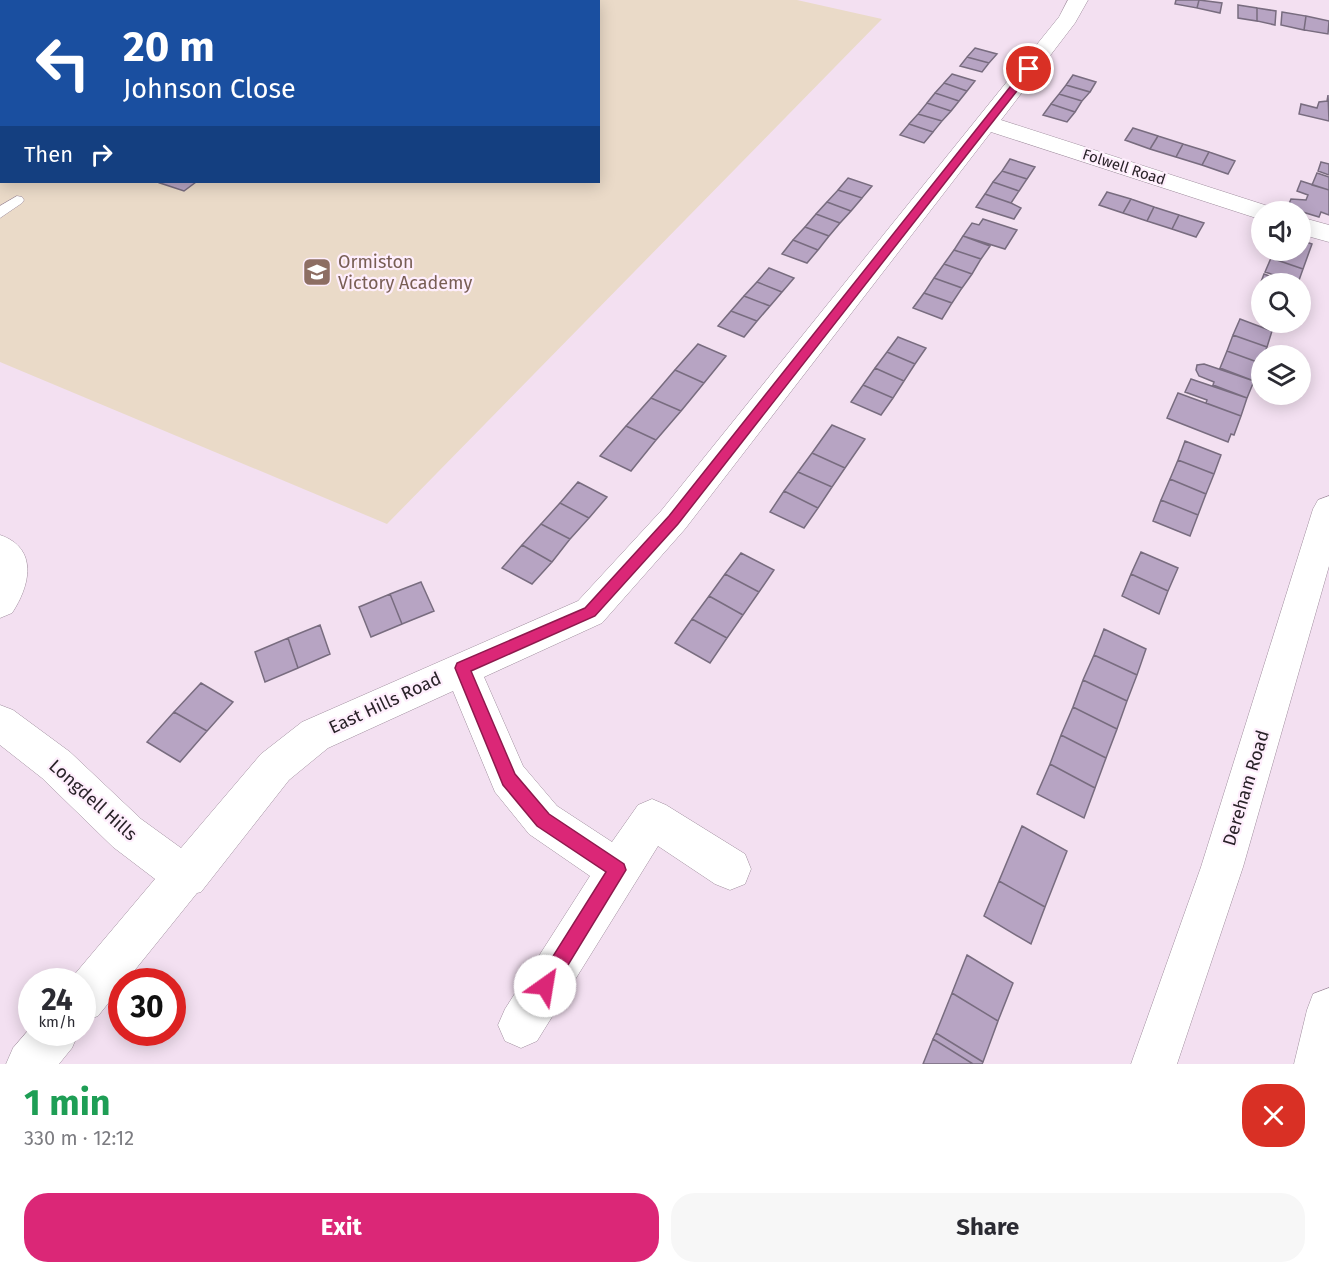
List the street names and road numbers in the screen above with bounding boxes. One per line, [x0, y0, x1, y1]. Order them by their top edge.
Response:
street label: Folwell Road [1080, 145, 1168, 189]
street label: East Hills Road [325, 667, 445, 739]
street label: Dereham Road [1218, 728, 1274, 848]
street label: Longdell Hills [44, 755, 142, 845]

